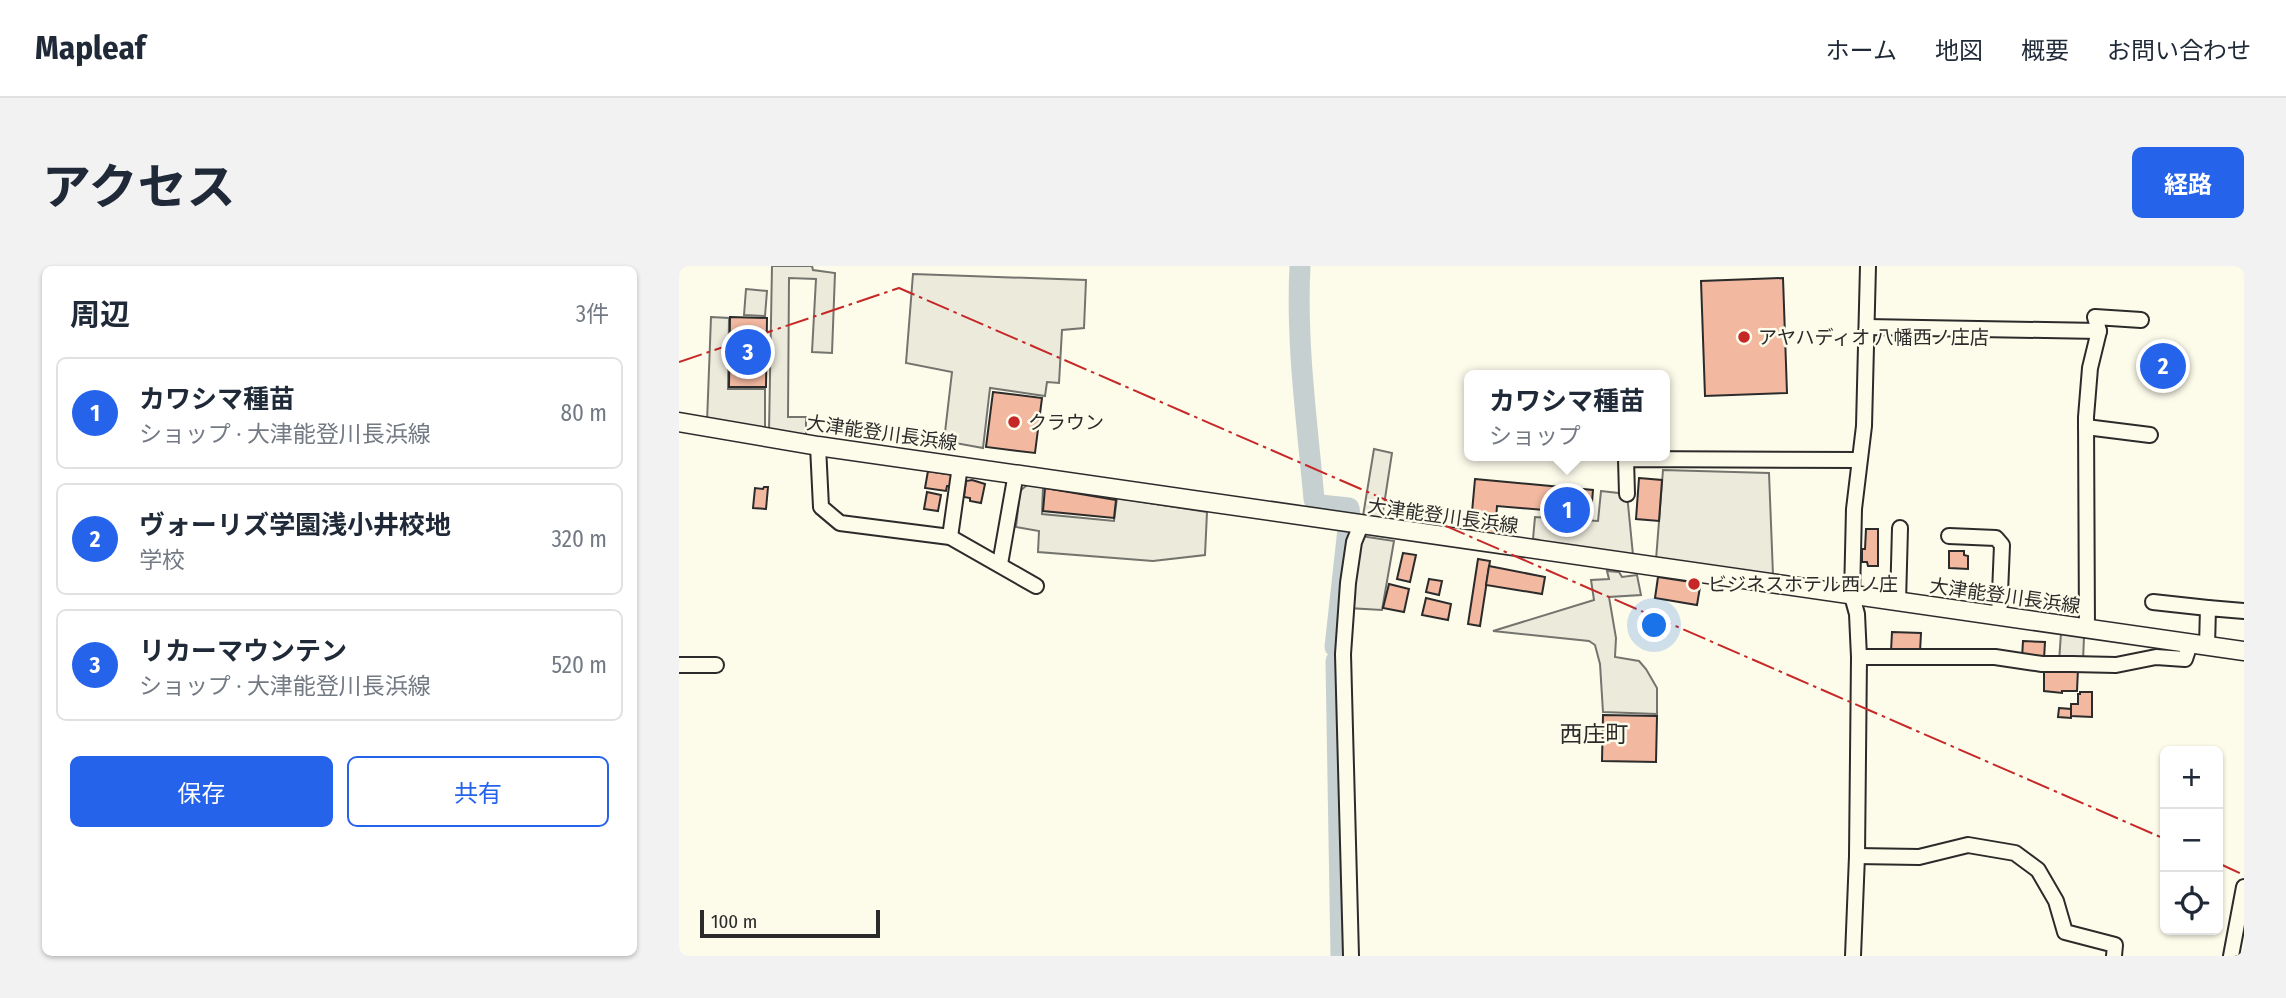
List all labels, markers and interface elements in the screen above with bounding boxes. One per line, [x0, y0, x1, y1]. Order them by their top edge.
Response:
text: Mapleaf [35, 28, 146, 68]
text: ホーム [1826, 37, 1897, 65]
text: 地図 [1935, 37, 1983, 65]
text: 概要 [2021, 37, 2069, 65]
text: お問い合わせ [2107, 37, 2251, 65]
button: 経路 [2132, 147, 2244, 218]
text: アクセス [42, 158, 236, 217]
text: 周辺 [70, 297, 130, 333]
text: 3件 [576, 300, 609, 328]
pin: 3 [725, 326, 771, 378]
place label: アヤハディオ 八幡西ノ庄店 [1758, 326, 1989, 349]
marker: アヤハディオ 八幡西ノ庄店 [1736, 329, 1752, 345]
pin: 2 [2140, 340, 2186, 392]
popup [1464, 370, 1670, 461]
text: カワシマ種苗 [139, 384, 295, 415]
text: カワシマ種苗 [1489, 386, 1645, 417]
text: 1 [90, 399, 100, 427]
text: 80 m [560, 399, 607, 427]
street label: 大津能登川長浜線 [805, 411, 959, 455]
place label: クラウン [1028, 411, 1104, 434]
marker: クラウン [1006, 414, 1022, 430]
text: ショップ · 大津能登川長浜線 [139, 420, 431, 448]
text: ショップ [1489, 422, 1581, 450]
pin: 1 [1544, 484, 1590, 536]
street label: 大津能登川長浜線 [1366, 494, 1520, 538]
text: ヴォーリズ学園浅小井校地 [139, 510, 451, 541]
text: 2 [90, 525, 100, 553]
text: 320 m [552, 525, 607, 553]
text: 学校 [139, 546, 185, 574]
place label: ビジネスホテル西ノ庄 [1708, 573, 1898, 596]
street label: 大津能登川長浜線 [1928, 574, 2082, 618]
marker: ビジネスホテル西ノ庄 [1686, 576, 1702, 592]
your location [1637, 608, 1671, 642]
text: リカーマウンテン [139, 636, 347, 667]
text: 3 [90, 651, 100, 679]
text: 520 m [551, 651, 607, 679]
text: ショップ · 大津能登川長浜線 [139, 672, 431, 700]
district label: 西庄町 [1560, 720, 1629, 748]
map controls [2160, 746, 2223, 935]
button: + [2160, 746, 2223, 809]
button: 保存 [70, 756, 333, 827]
button: 共有 [347, 756, 609, 827]
button: − [2160, 809, 2223, 872]
button: locate [2160, 872, 2223, 935]
scale bar [700, 907, 880, 939]
text: 100 m [711, 910, 757, 933]

